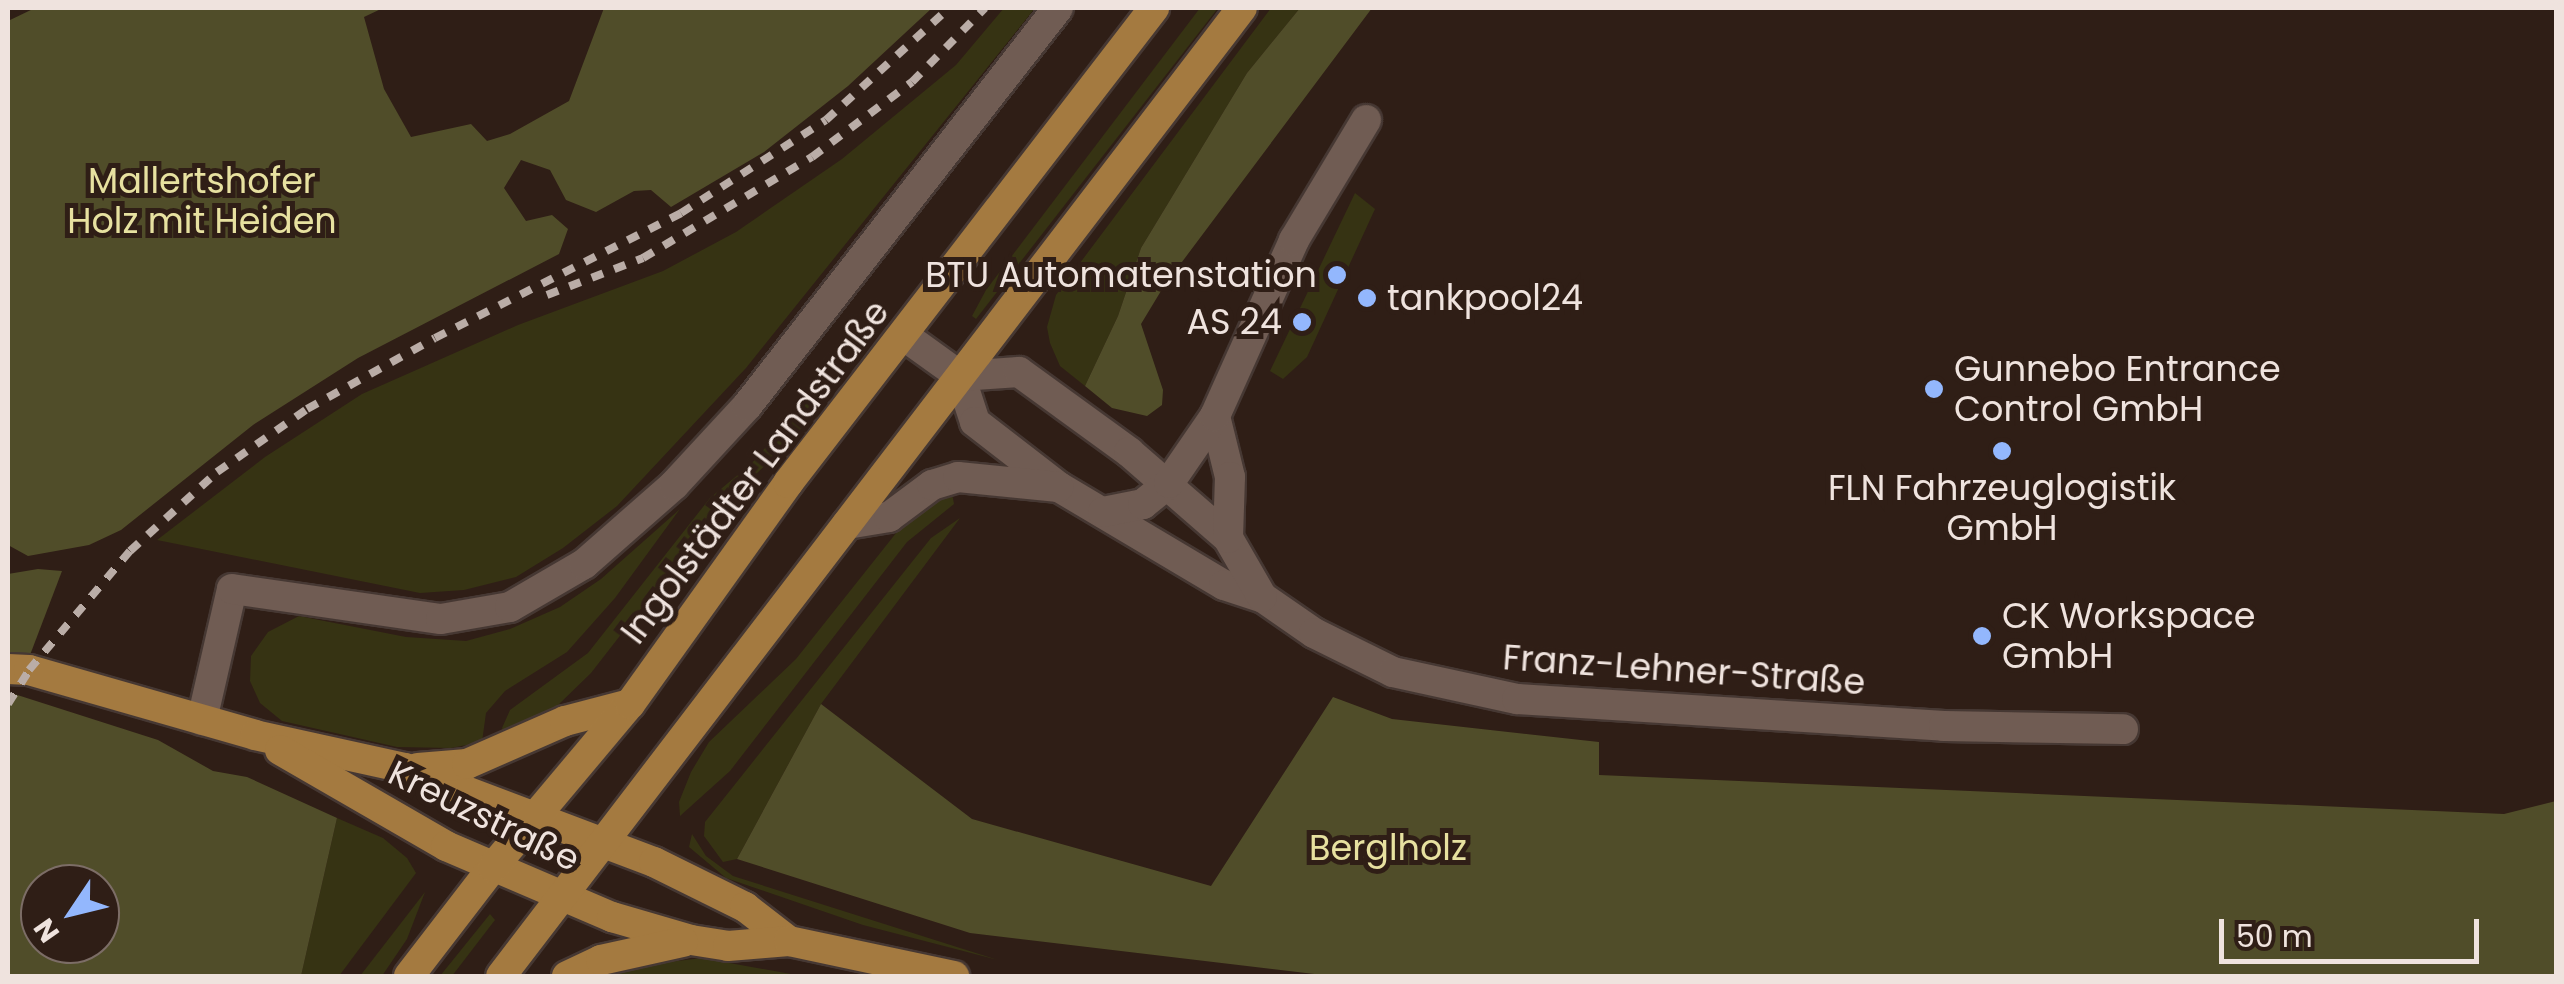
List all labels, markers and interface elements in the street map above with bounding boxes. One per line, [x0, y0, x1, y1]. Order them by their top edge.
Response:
park label: Mallertshofer Holz mit Heiden [67, 160, 337, 242]
place label: BTU Automatenstation [925, 254, 1317, 296]
marker: BTU Automatenstation [1326, 264, 1348, 286]
place label: tankpool24 [1387, 277, 1583, 319]
marker: tankpool24 [1356, 287, 1378, 309]
street label: Ingolstädter Landstraße [612, 292, 898, 652]
place label: AS 24 [1186, 301, 1282, 343]
marker: AS 24 [1291, 311, 1313, 333]
place label: Gunnebo Entrance Control GmbH [1954, 348, 2281, 430]
marker: Gunnebo Entrance Control GmbH [1923, 378, 1945, 400]
marker: FLN Fahrzeuglogistik GmbH [1991, 440, 2013, 462]
place label: FLN Fahrzeuglogistik GmbH [1828, 467, 2176, 549]
place label: CK Workspace GmbH [2002, 595, 2256, 677]
marker: CK Workspace GmbH [1971, 625, 1993, 647]
street label: Franz-Lehner-Straße [1501, 636, 1867, 704]
street label: Kreuzstraße [382, 752, 586, 880]
park label: Berglholz [1309, 827, 1467, 869]
north arrow [20, 864, 120, 964]
scale bar [2224, 899, 2484, 961]
text: N [25, 911, 69, 950]
text: 50 m [2236, 915, 2313, 958]

